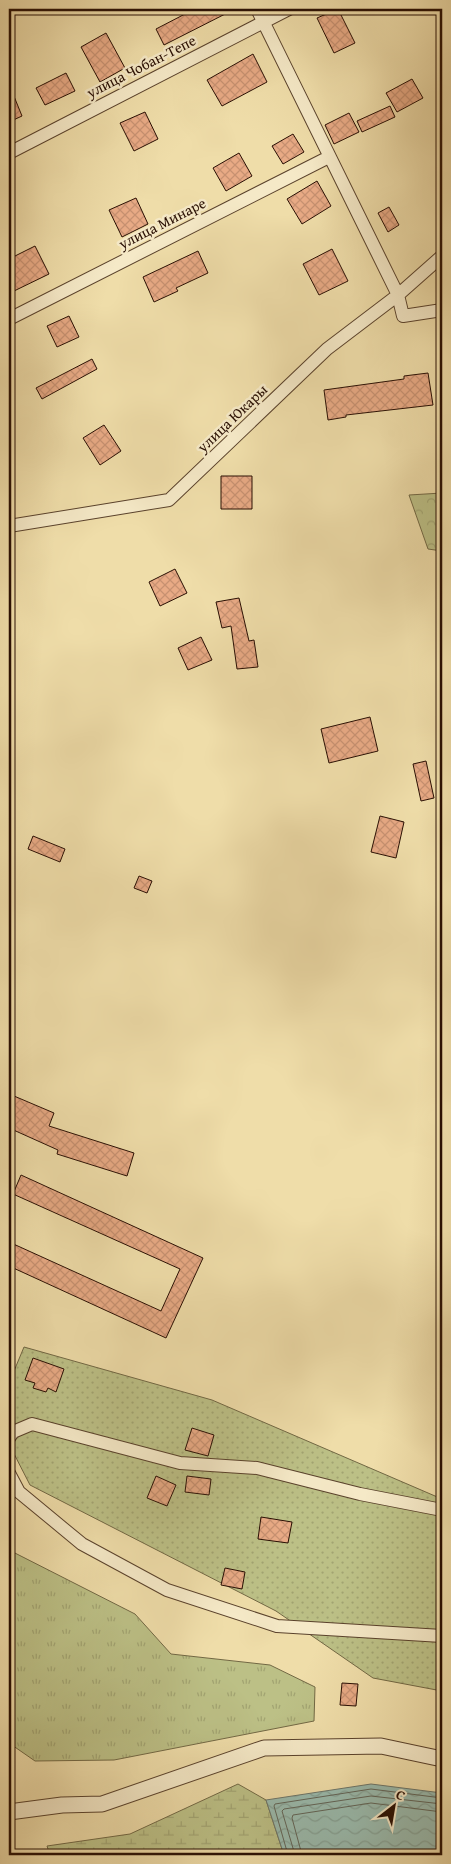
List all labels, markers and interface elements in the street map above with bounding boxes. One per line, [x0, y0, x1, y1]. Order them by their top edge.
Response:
street label: улица Чобан-Тепе [82, 29, 199, 103]
street label: улица Минаре [114, 192, 209, 254]
street label: улица Юкары [192, 379, 272, 458]
north arrow [368, 1782, 418, 1832]
text: С [392, 1784, 409, 1806]

